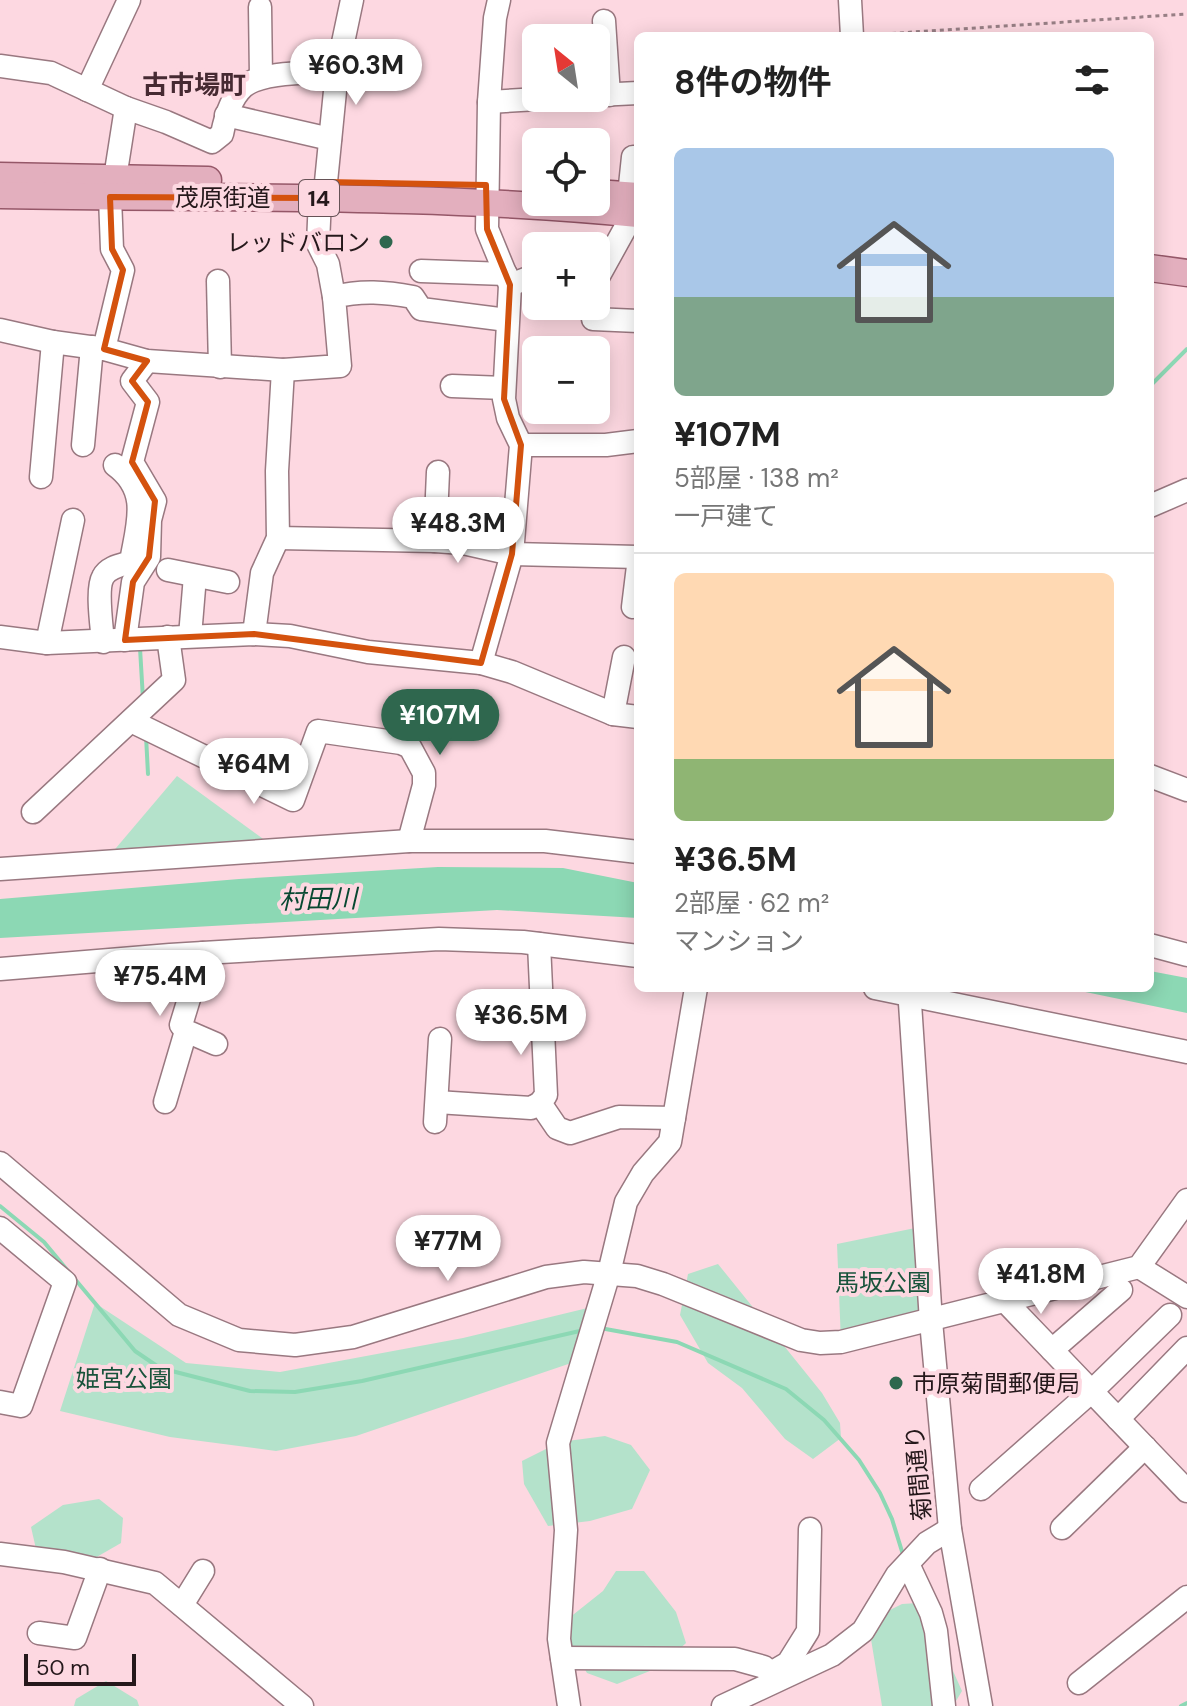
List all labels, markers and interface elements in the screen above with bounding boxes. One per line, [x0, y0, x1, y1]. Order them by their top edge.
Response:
north arrow [522, 24, 610, 112]
map controls [522, 24, 610, 424]
pin: ¥60.3M [291, 39, 421, 107]
text: ¥60.3M [308, 48, 404, 82]
icon: filters [1070, 58, 1114, 102]
text: 8件の物件 [674, 60, 832, 105]
district label: 古市場町 [142, 68, 246, 102]
button: locate [522, 128, 610, 216]
road number: 14 [299, 180, 339, 216]
street label: 茂原街道 [175, 182, 271, 213]
icon: home [822, 200, 966, 344]
place label: レッドバロン [226, 227, 370, 258]
button: + [522, 232, 610, 320]
marker: レッドバロン [377, 233, 395, 251]
button: − [522, 336, 610, 424]
text: ¥107M [674, 412, 781, 457]
text: 5部屋 · 138 m² [674, 461, 839, 495]
pin: ¥48.3M [393, 497, 523, 565]
text: 一戸建て [674, 499, 778, 533]
text: ¥48.3M [410, 506, 506, 540]
icon: home [822, 625, 966, 769]
pin: ¥107M [384, 689, 496, 757]
text: ¥107M [399, 698, 481, 732]
pin: ¥64M [207, 738, 301, 806]
text: ¥64M [217, 747, 291, 781]
text: ¥36.5M [674, 837, 797, 882]
water label: 村田川 [279, 881, 360, 917]
text: 2部屋 · 62 m² [674, 886, 829, 920]
text: マンション [674, 924, 804, 958]
pin: ¥75.4M [95, 950, 225, 1018]
text: ¥75.4M [113, 959, 207, 993]
pin: ¥36.5M [456, 989, 586, 1057]
text: ¥36.5M [474, 998, 568, 1032]
pin: ¥77M [401, 1215, 495, 1283]
text: ¥77M [414, 1224, 482, 1258]
pin: ¥41.8M [976, 1248, 1106, 1316]
text: ¥41.8M [996, 1257, 1086, 1291]
park label: 馬坂公園 [835, 1267, 931, 1298]
park label: 姫宮公園 [76, 1363, 172, 1394]
place label: 市原菊間郵便局 [912, 1368, 1080, 1399]
marker: 市原菊間郵便局 [887, 1374, 905, 1392]
street label: 菊間通り [898, 1424, 938, 1522]
scale bar [24, 1650, 136, 1686]
text: 50 m [36, 1653, 90, 1682]

